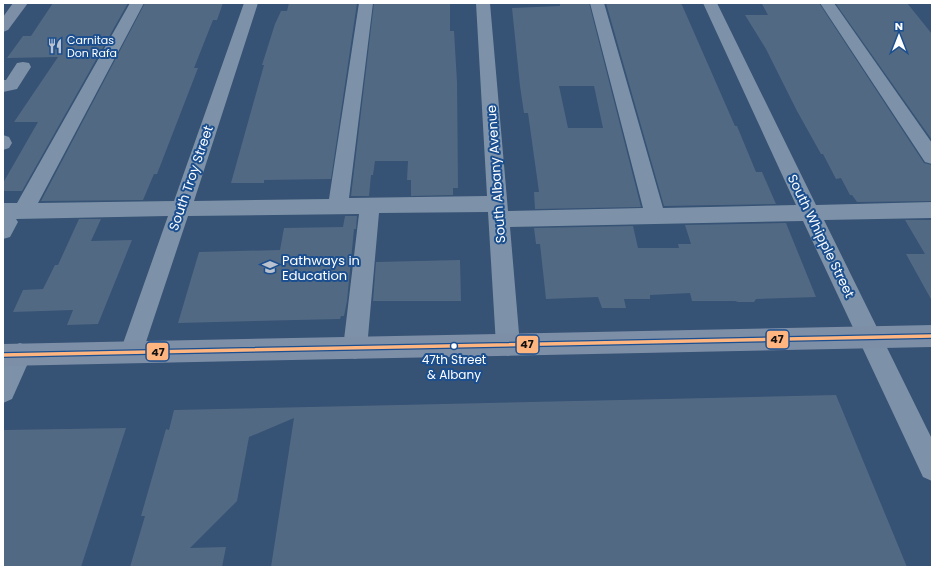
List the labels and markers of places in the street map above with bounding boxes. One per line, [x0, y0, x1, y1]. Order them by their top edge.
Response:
place label: Carnitas Don Rafa [67, 32, 117, 61]
restaurant icon: Carnitas Don Rafa [46, 37, 64, 55]
place label: Pathways in Education [282, 251, 360, 285]
school or university icon: Pathways in Education [261, 258, 279, 276]
marker: 47th Street & Albany [449, 341, 459, 351]
place label: 47th Street & Albany [422, 351, 486, 383]

